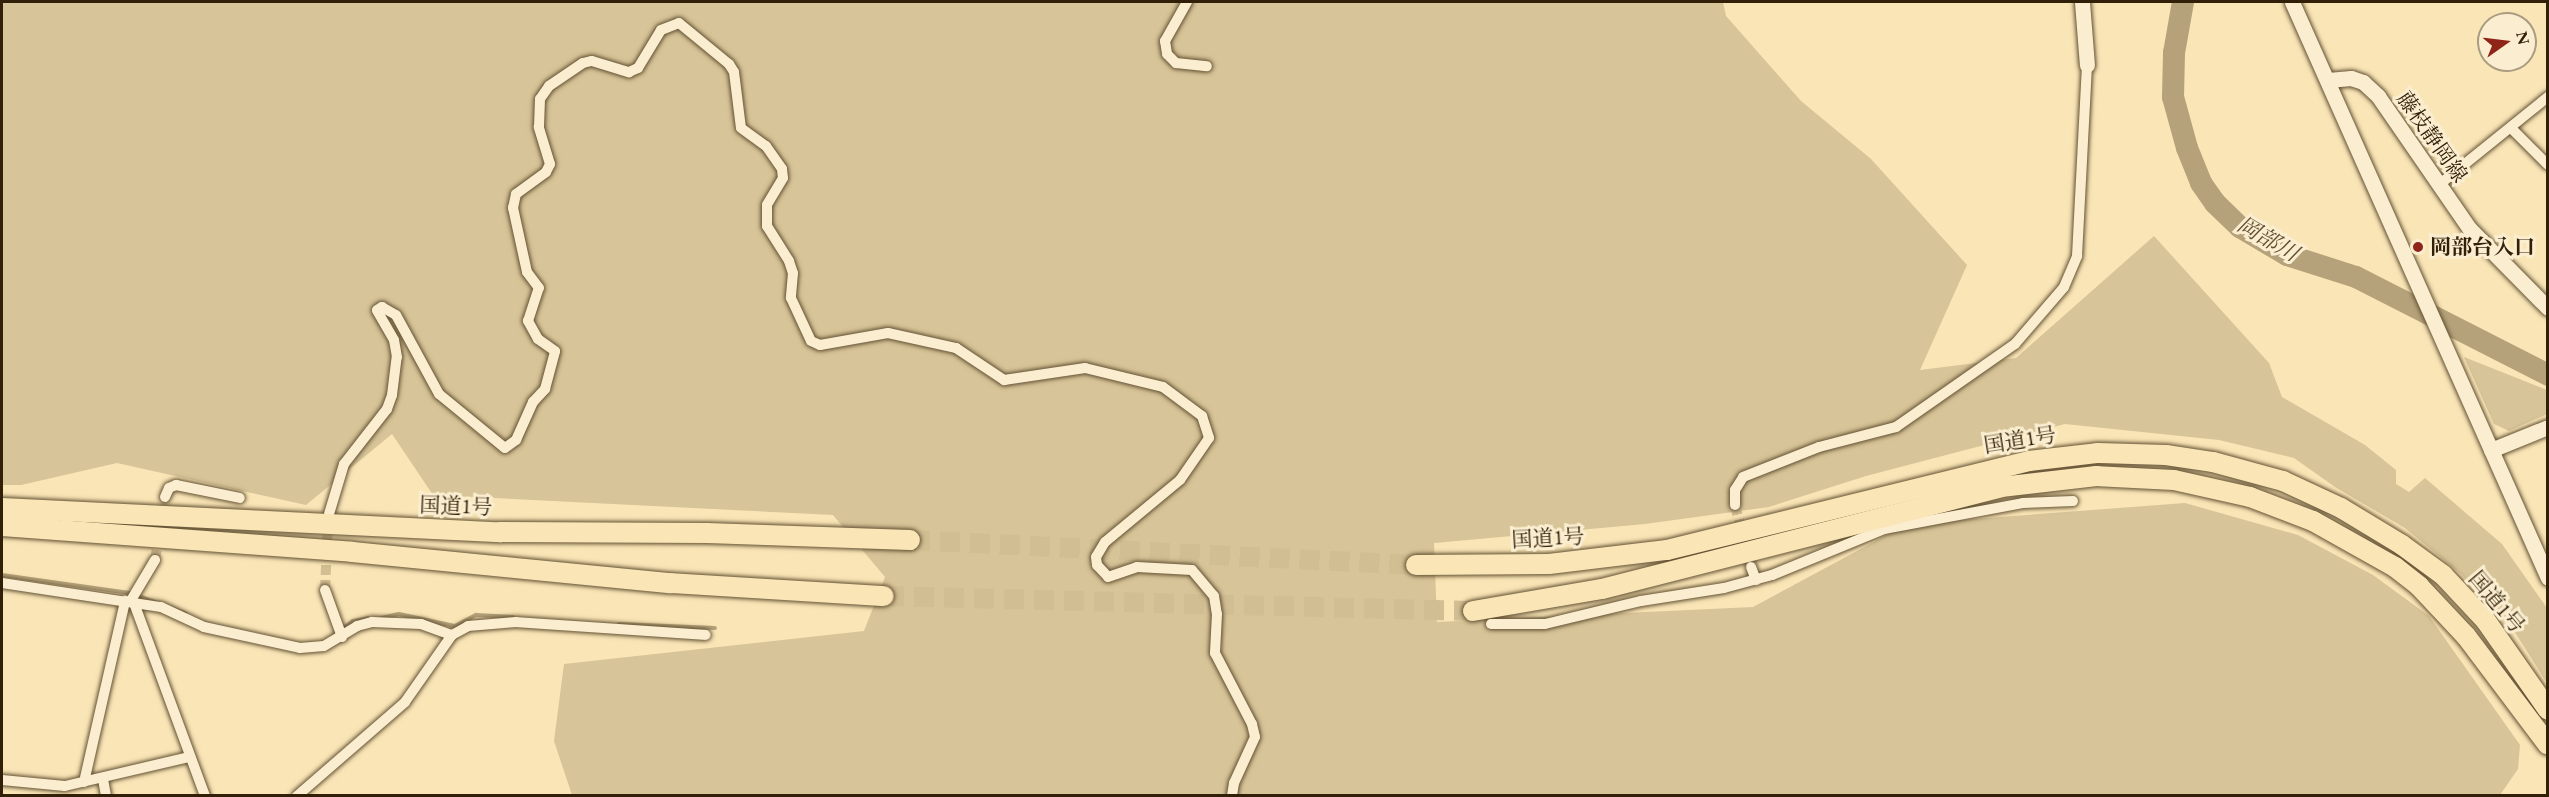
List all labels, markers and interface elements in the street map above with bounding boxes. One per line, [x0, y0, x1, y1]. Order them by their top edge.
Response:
north arrow [2477, 12, 2537, 72]
text: N [2511, 29, 2535, 47]
street label: 藤枝静岡線 [2392, 87, 2472, 187]
water label: 岡部川 [2233, 211, 2303, 267]
place label: 岡部台入口 [2430, 234, 2535, 260]
marker: 岡部台入口 [2411, 240, 2425, 254]
street label: 国道1号 [1982, 422, 2058, 458]
street label: 国道1号 [419, 492, 493, 520]
street label: 国道1号 [1511, 524, 1585, 552]
street label: 国道1号 [2464, 566, 2530, 638]

